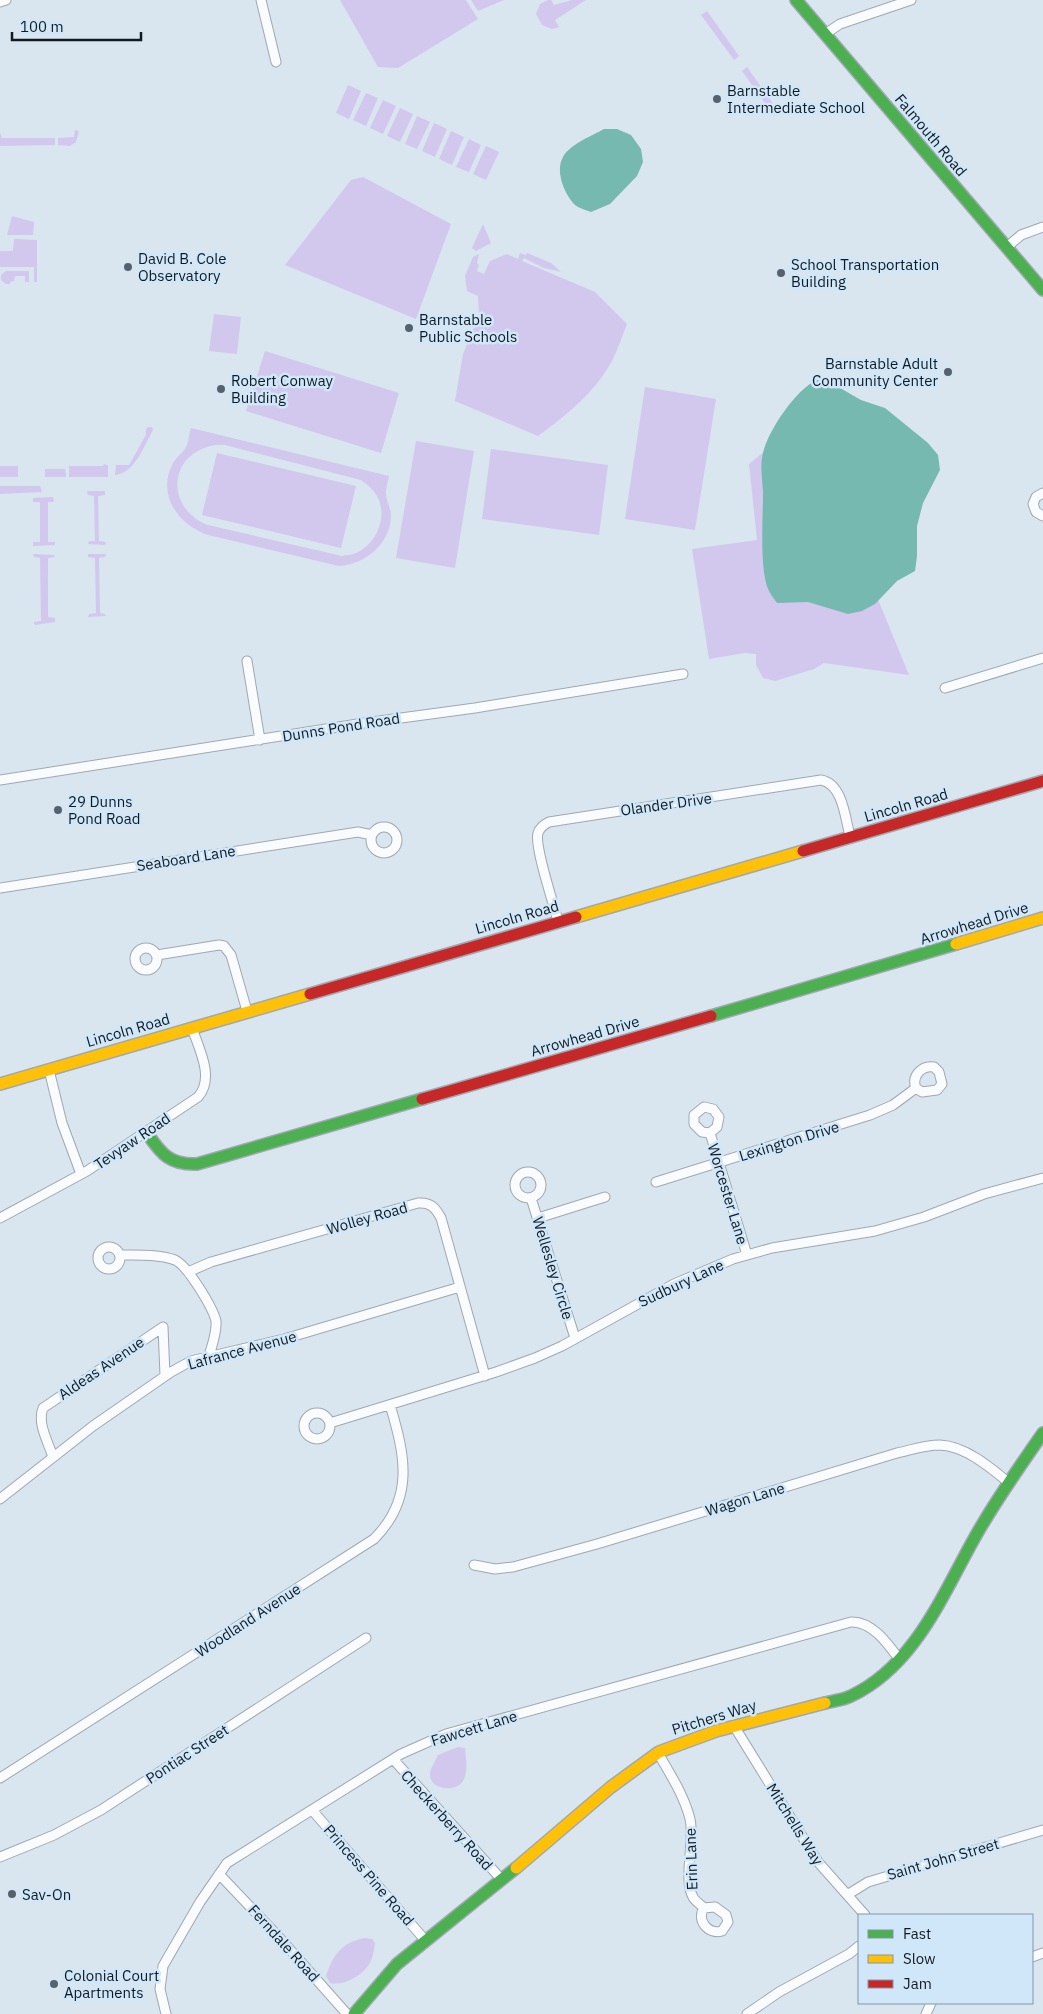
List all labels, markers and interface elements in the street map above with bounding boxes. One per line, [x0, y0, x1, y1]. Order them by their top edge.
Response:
scale bar [12, 10, 141, 42]
text: 100 m [20, 17, 64, 36]
place label: Barnstable Intermediate School [727, 81, 865, 117]
street label: Falmouth Road [891, 90, 971, 180]
marker: Barnstable Intermediate School [711, 93, 723, 105]
place label: David B. Cole Observatory [138, 249, 227, 285]
place label: School Transportation Building [791, 255, 939, 291]
marker: David B. Cole Observatory [122, 261, 134, 273]
marker: School Transportation Building [775, 267, 787, 279]
place label: Barnstable Public Schools [419, 310, 517, 346]
marker: Barnstable Public Schools [403, 322, 415, 334]
place label: Barnstable Adult Community Center [812, 354, 938, 390]
marker: Barnstable Adult Community Center [942, 366, 954, 378]
place label: Robert Conway Building [231, 371, 334, 407]
marker: Robert Conway Building [215, 383, 227, 395]
street label: Dunns Pond Road [281, 708, 401, 746]
street label: Lincoln Road [862, 784, 950, 826]
street label: Olander Drive [619, 788, 713, 820]
place label: 29 Dunns Pond Road [68, 792, 140, 828]
marker: 29 Dunns Pond Road [52, 804, 64, 816]
street label: Seaboard Lane [135, 841, 237, 875]
street label: Lincoln Road [473, 896, 561, 938]
street label: Arrowhead Drive [918, 898, 1030, 948]
street label: Lincoln Road [84, 1009, 172, 1051]
street label: Arrowhead Drive [528, 1011, 642, 1061]
street label: Tevyaw Road [90, 1109, 174, 1173]
street label: Lexington Drive [737, 1117, 841, 1165]
street label: Worcester Lane [704, 1141, 752, 1247]
street label: Wolley Road [324, 1197, 410, 1239]
street label: Wellesley Circle [528, 1214, 578, 1322]
street label: Sudbury Lane [635, 1255, 727, 1311]
street label: Lafrance Avenue [186, 1326, 298, 1374]
street label: Aldeas Avenue [54, 1332, 148, 1404]
street label: Wagon Lane [703, 1478, 787, 1520]
street label: Woodland Avenue [192, 1579, 304, 1661]
street label: Pitchers Way [669, 1695, 759, 1739]
street label: Fawcett Lane [429, 1706, 519, 1750]
street label: Pontiac Street [142, 1720, 232, 1788]
street label: Checkerberry Road [397, 1766, 497, 1874]
street label: Mitchells Way [762, 1780, 828, 1869]
street label: Princess Pine Road [320, 1820, 418, 1930]
street label: Erin Lane [680, 1828, 702, 1890]
street label: Saint John Street [885, 1834, 1001, 1884]
place label: Sav-On [22, 1885, 71, 1904]
marker: Sav-On [6, 1888, 18, 1900]
street label: Ferndale Road [244, 1900, 324, 1986]
legend [858, 1914, 1033, 2004]
text: Fast [903, 1924, 931, 1943]
text: Slow [903, 1949, 936, 1968]
place label: Colonial Court Apartments [64, 1966, 159, 2002]
text: Jam [903, 1974, 932, 1993]
marker: Colonial Court Apartments [48, 1978, 60, 1990]

